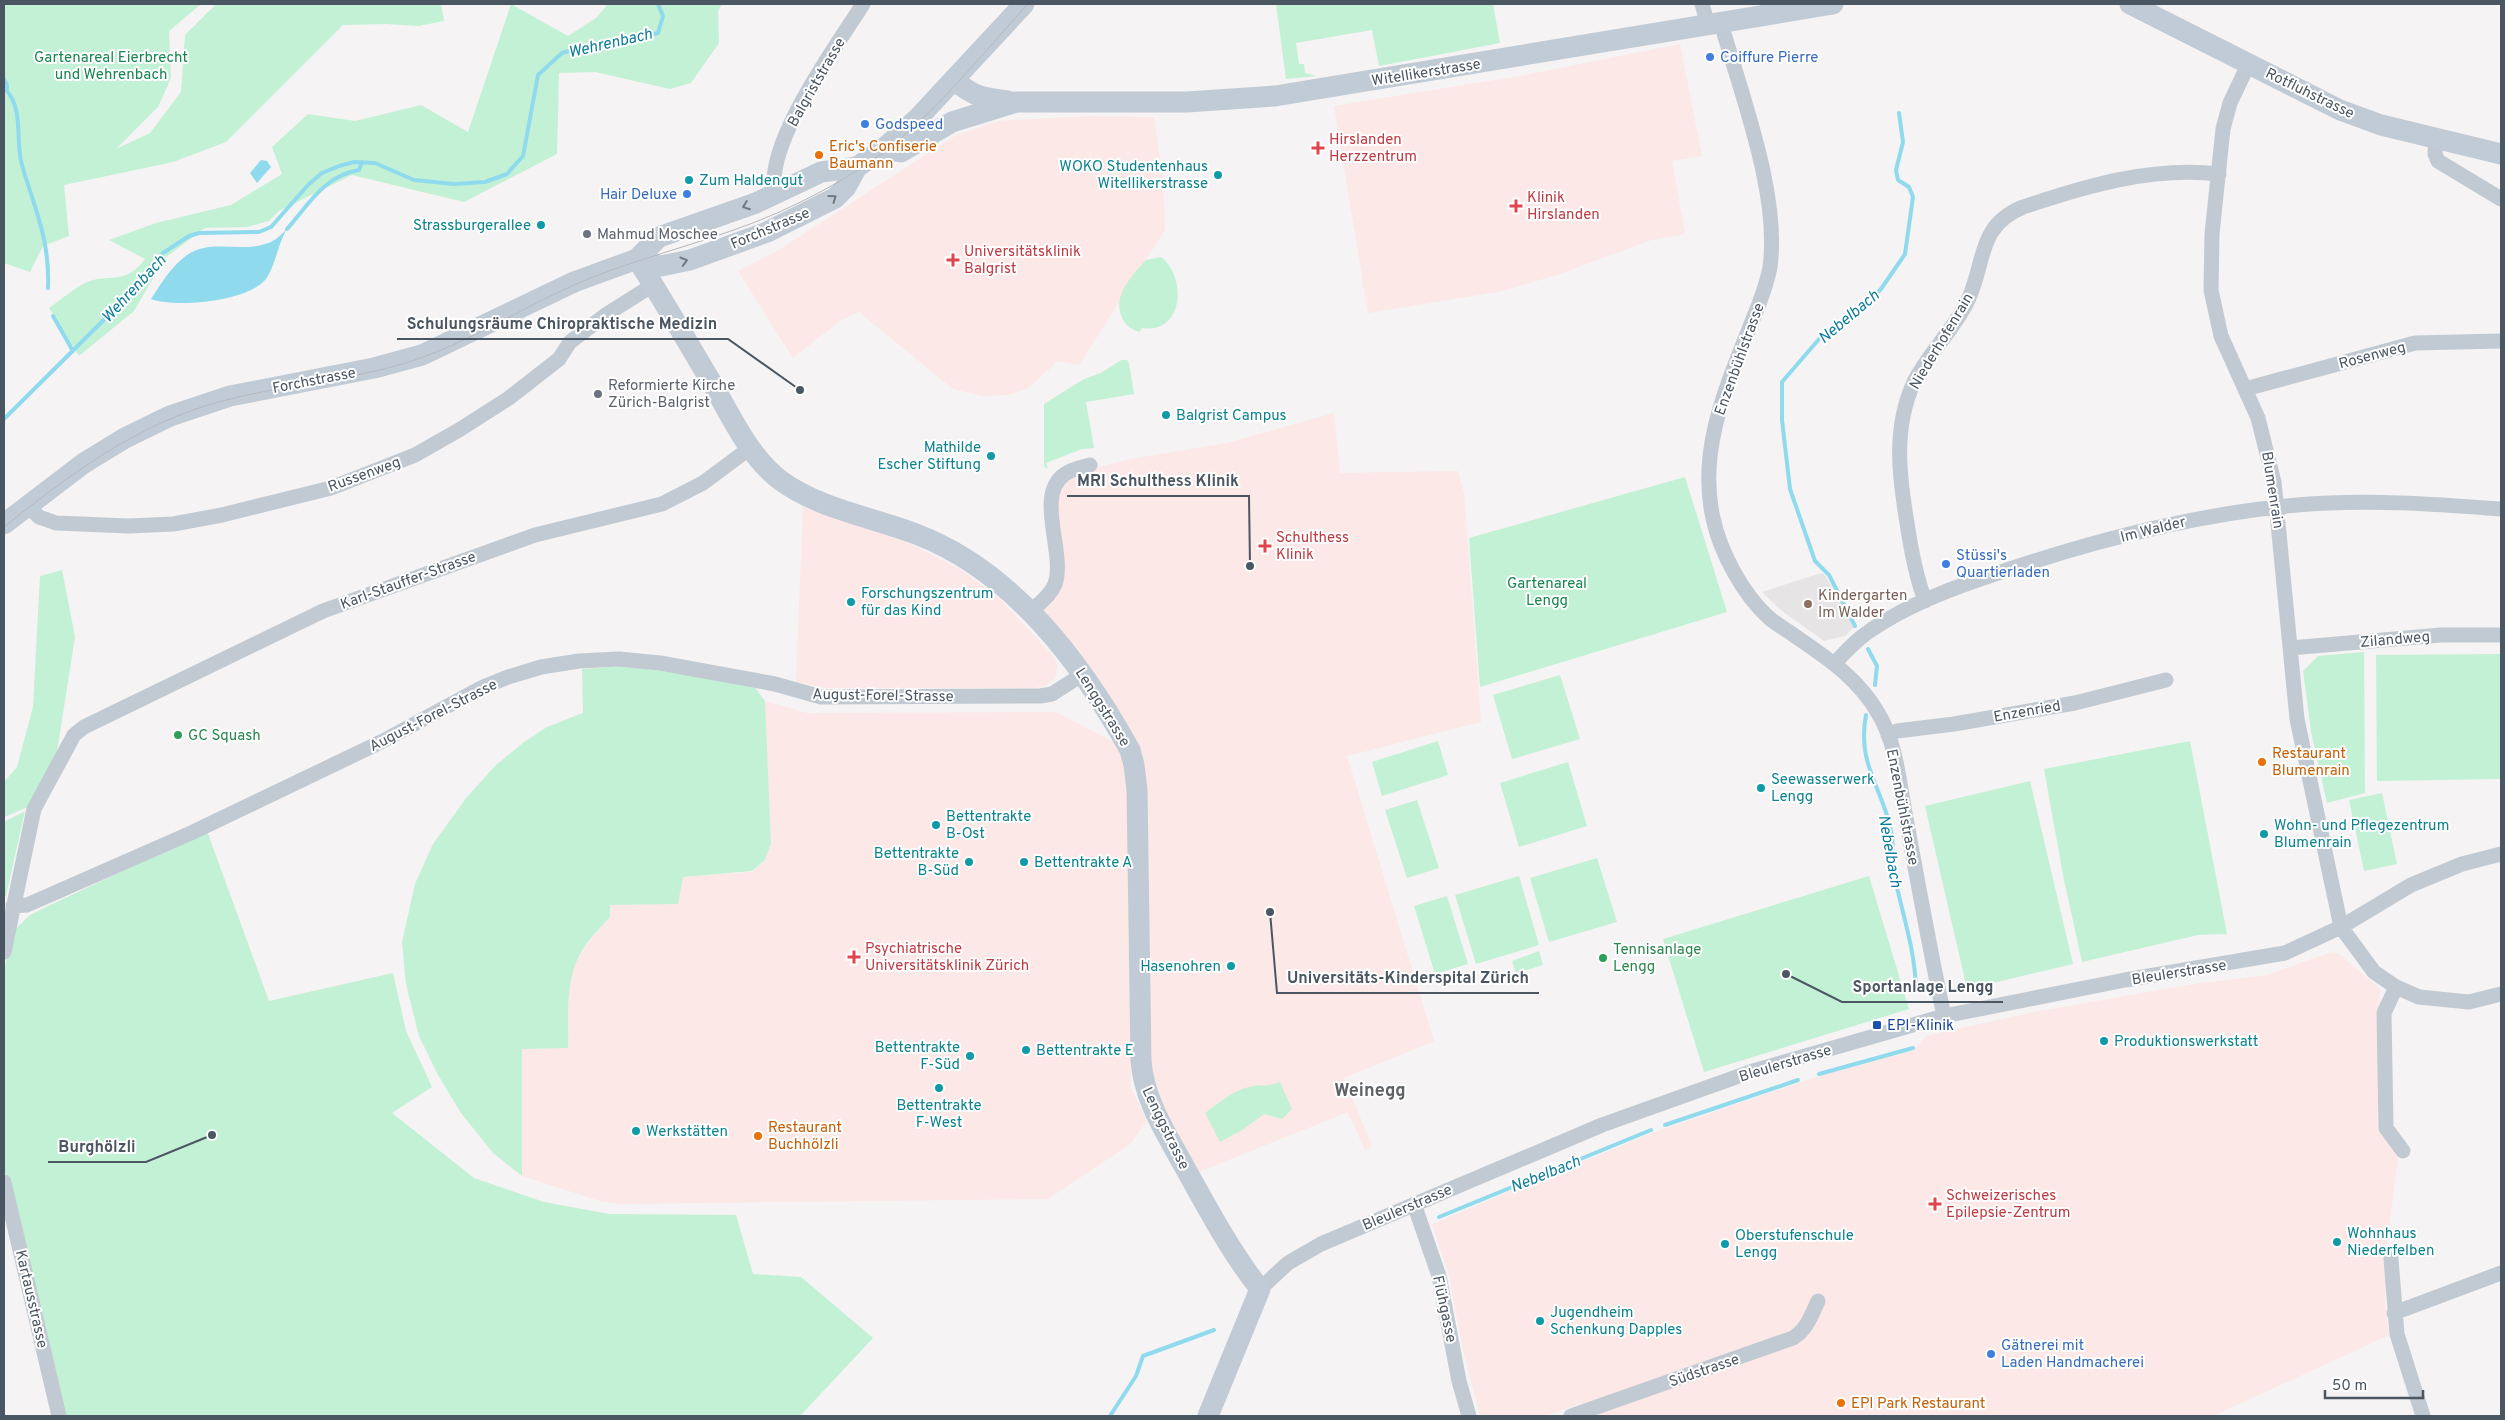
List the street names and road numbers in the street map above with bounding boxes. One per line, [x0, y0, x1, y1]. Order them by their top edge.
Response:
street label: Balgriststrasse [784, 35, 850, 131]
street label: Witellikerstrasse [1370, 55, 1482, 92]
street label: Rotfluhstrasse [2262, 65, 2357, 124]
street label: Forchstrasse [728, 204, 813, 255]
street label: Niederhofenrain [1906, 290, 1979, 393]
street label: Enzenbühlstrasse [1711, 301, 1770, 418]
street label: Rosenweg [2337, 338, 2408, 375]
street label: Forchstrasse [271, 364, 357, 399]
street label: Blumenrain [2256, 450, 2287, 530]
street label: Russenweg [326, 453, 403, 497]
street label: Im Walder [2119, 513, 2188, 548]
street label: Karl-Stauffer-Strasse [338, 548, 479, 615]
street label: Zilandweg [2359, 628, 2431, 653]
street label: Lenggstrasse [1070, 665, 1133, 751]
street label: August-Forel-Strasse [366, 676, 501, 757]
street label: August-Forel-Strasse [812, 686, 954, 707]
street label: Enzenried [1992, 697, 2062, 728]
street label: Enzenbühlstrasse [1881, 748, 1922, 867]
street label: Bleulerstrasse [2131, 957, 2228, 990]
street label: Bleulerstrasse [1737, 1041, 1834, 1087]
street label: Lenggstrasse [1137, 1084, 1193, 1173]
street label: Bleulerstrasse [1360, 1181, 1455, 1236]
street label: Kartausstrasse [10, 1248, 51, 1350]
street label: Flühgasse [1427, 1274, 1460, 1344]
street label: Südstrasse [1667, 1351, 1742, 1392]

